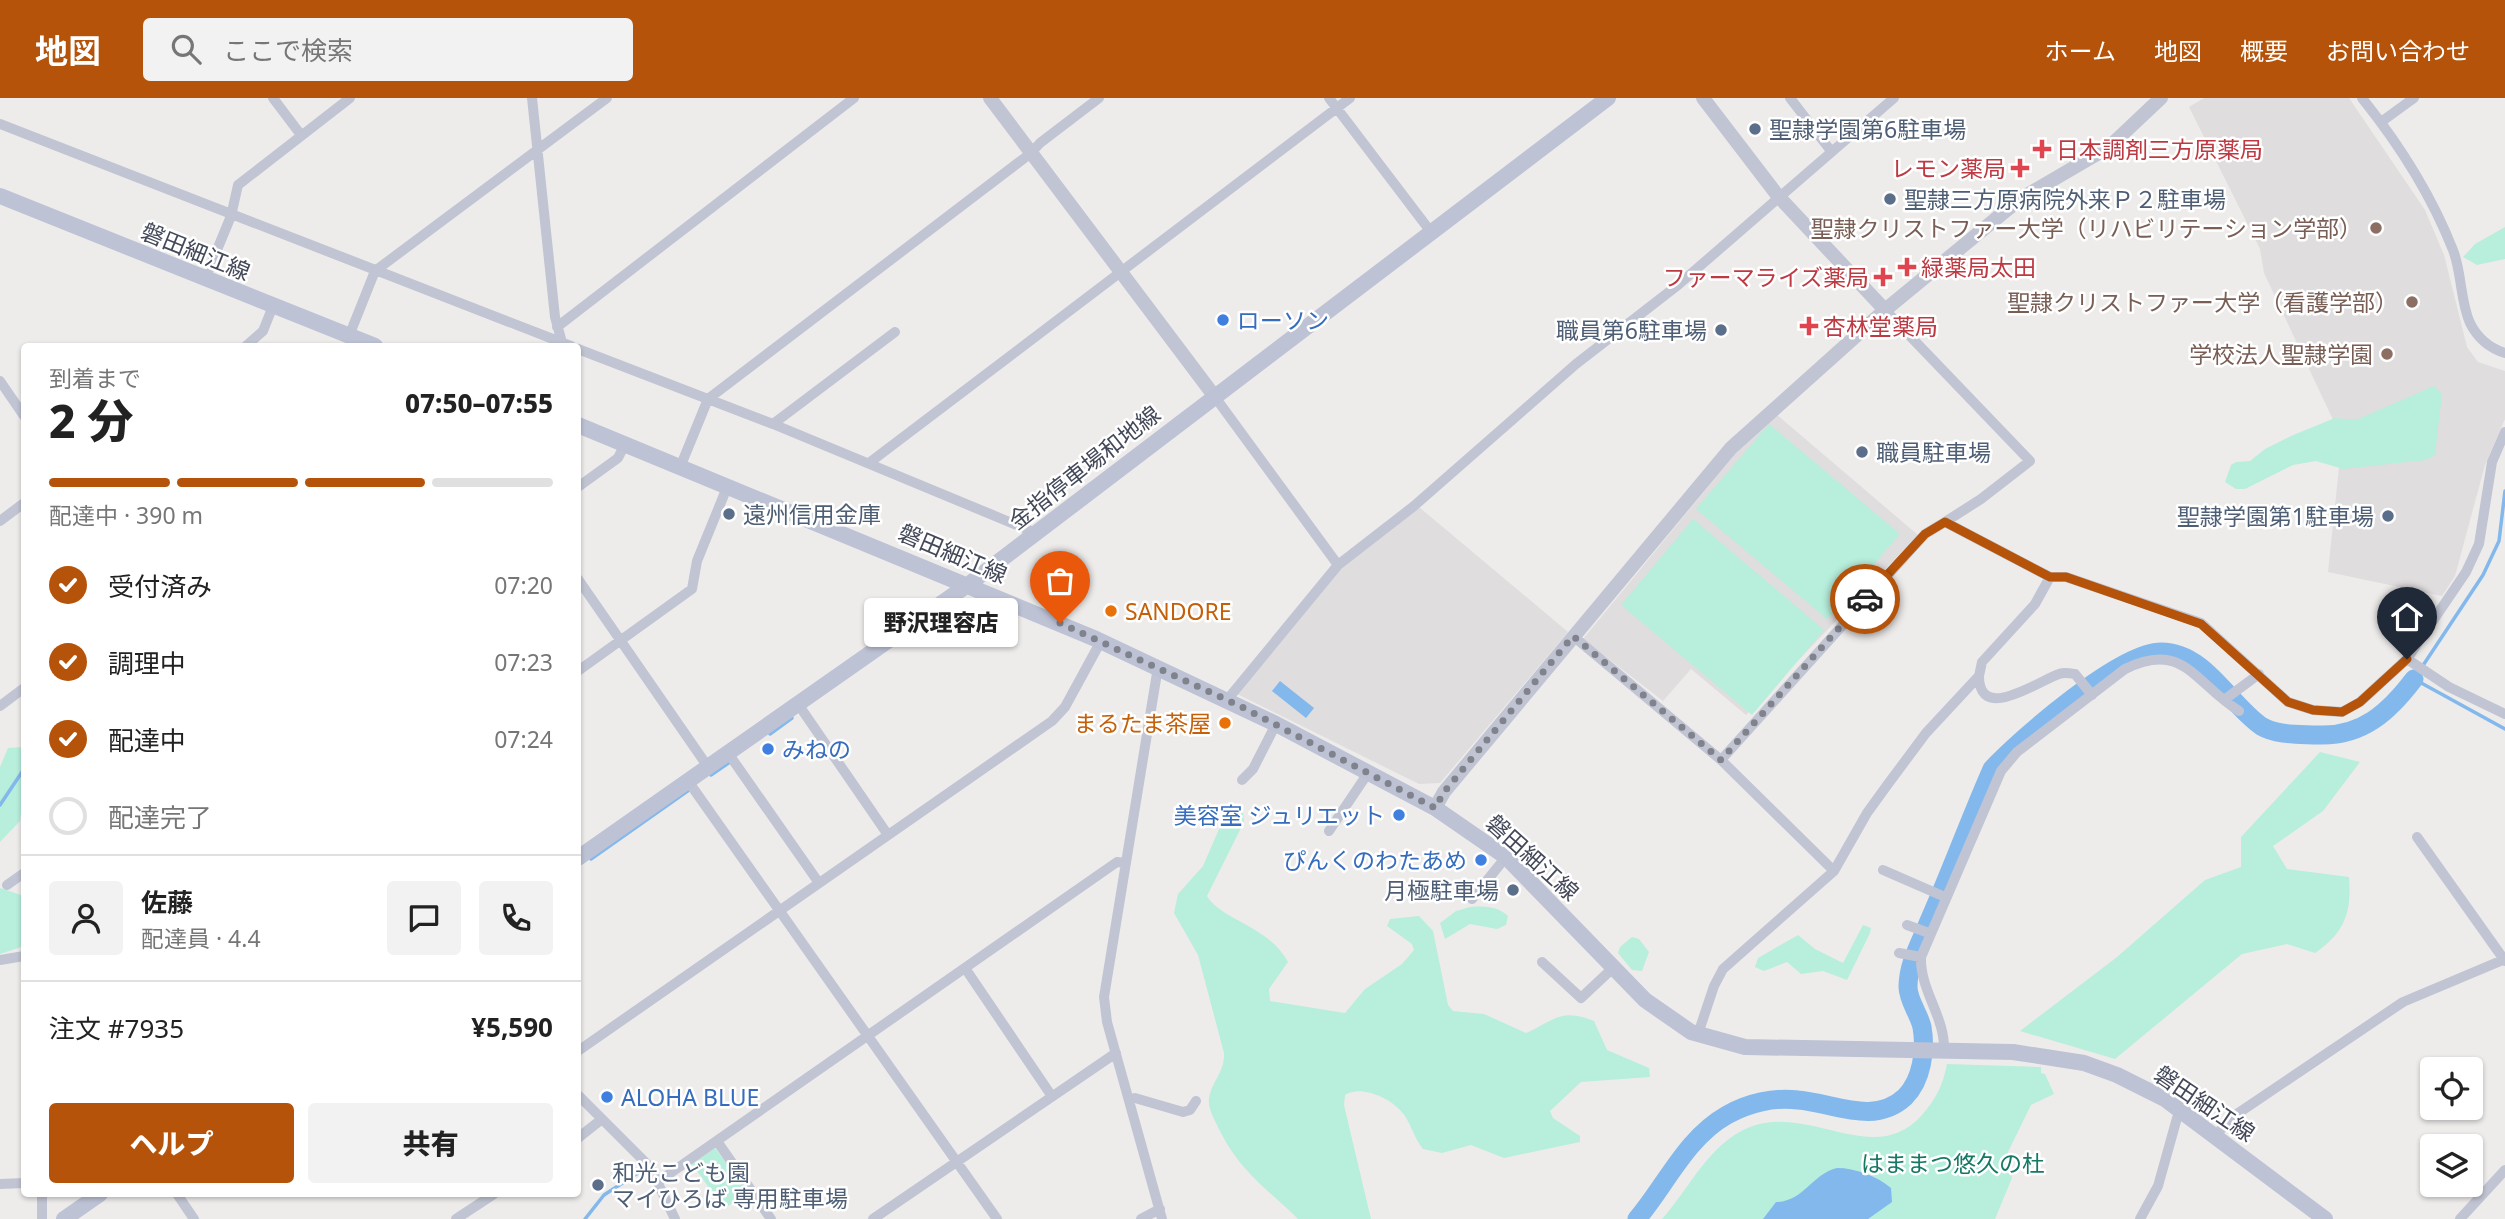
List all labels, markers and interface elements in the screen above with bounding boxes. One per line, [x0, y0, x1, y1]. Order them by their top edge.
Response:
search box [143, 18, 633, 81]
text: 地図 [35, 28, 101, 73]
icon: search [167, 30, 205, 68]
text: ここで検索 [223, 32, 353, 68]
text: ホーム [2045, 34, 2116, 67]
text: 地図 [2154, 34, 2202, 67]
text: 概要 [2240, 34, 2288, 67]
text: お問い合わせ [2326, 34, 2470, 67]
place label: 聖隷学園第6駐車場 [1769, 113, 1966, 145]
marker: 聖隷学園第6駐車場 [1747, 121, 1763, 137]
place label: 日本調剤三方原薬局 [2056, 133, 2263, 165]
marker: 日本調剤三方原薬局 [2034, 141, 2050, 157]
place label: レモン薬局 [1891, 152, 2006, 184]
marker: レモン薬局 [2012, 160, 2028, 176]
place label: 聖隷三方原病院外来Ｐ２駐車場 [1904, 183, 2226, 215]
marker: 聖隷三方原病院外来Ｐ２駐車場 [1882, 191, 1898, 207]
place label: 聖隷クリストファー大学（リハビリテーション学部） [1810, 212, 2362, 244]
street label: 磐田細江線 [137, 215, 255, 287]
marker: 聖隷クリストファー大学（リハビリテーション学部） [2368, 220, 2384, 236]
place label: 緑薬局太田 [1921, 251, 2036, 283]
marker: 緑薬局太田 [1899, 259, 1915, 275]
place label: ファーマライズ薬局 [1663, 261, 1869, 293]
marker: ファーマライズ薬局 [1875, 269, 1891, 285]
place label: 聖隷クリストファー大学（看護学部） [2007, 286, 2398, 318]
marker: 聖隷クリストファー大学（看護学部） [2404, 294, 2420, 310]
place label: ローソン [1237, 304, 1329, 336]
place label: 杏林堂薬局 [1823, 310, 1938, 342]
marker: ローソン [1215, 312, 1231, 328]
place label: 職員第6駐車場 [1556, 314, 1707, 346]
marker: 杏林堂薬局 [1801, 318, 1817, 334]
marker: 職員第6駐車場 [1713, 322, 1729, 338]
place label: 学校法人聖隷学園 [2189, 338, 2373, 370]
marker: 学校法人聖隷学園 [2379, 346, 2395, 362]
text: 到着まで [49, 362, 141, 394]
text: 07:50–07:55 [405, 385, 553, 421]
text: 2 分 [49, 389, 134, 451]
street label: 金指停車場和地線 [1002, 398, 1166, 536]
place label: 職員駐車場 [1876, 436, 1991, 468]
marker: 職員駐車場 [1854, 444, 1870, 460]
place label: 遠州信用金庫 [743, 498, 881, 530]
text: 配達中 · 390 m [49, 499, 203, 531]
place label: 聖隷学園第1駐車場 [2177, 500, 2374, 532]
marker: 遠州信用金庫 [721, 506, 737, 522]
marker: 聖隷学園第1駐車場 [2380, 508, 2396, 524]
street label: 磐田細江線 [894, 516, 1012, 590]
pin [1030, 551, 1090, 623]
icon: bag [1041, 562, 1079, 600]
courier [1830, 564, 1900, 634]
icon: check [49, 566, 87, 604]
text: 受付済み [108, 568, 212, 604]
text: 07:20 [494, 569, 553, 601]
icon: car [1846, 580, 1884, 618]
pin [2377, 587, 2437, 659]
place label: SANDORE [1125, 595, 1232, 627]
callout: 野沢理容店 [864, 598, 1018, 648]
icon: home [2388, 598, 2426, 636]
marker: SANDORE [1103, 603, 1119, 619]
text: 野沢理容店 [884, 606, 999, 638]
icon: check [49, 643, 87, 681]
text: 調理中 [108, 645, 186, 681]
text: 07:23 [494, 646, 553, 678]
place label: まるたま茶屋 [1074, 707, 1211, 739]
marker: まるたま茶屋 [1217, 715, 1233, 731]
icon: check [49, 720, 87, 758]
text: 配達中 [108, 722, 186, 758]
text: 07:24 [494, 723, 553, 755]
place label: みねの [782, 733, 851, 765]
marker: みねの [760, 741, 776, 757]
text: 配達完了 [108, 799, 212, 835]
place label: 美容室 ジュリエット [1174, 799, 1385, 831]
marker: 美容室 ジュリエット [1391, 807, 1407, 823]
street label: 磐田細江線 [1480, 807, 1586, 907]
place label: ぴんくのわたあめ [1283, 844, 1467, 876]
marker: ぴんくのわたあめ [1473, 852, 1489, 868]
place label: 月極駐車場 [1384, 874, 1499, 906]
button: person [49, 881, 123, 955]
button: chat [387, 881, 461, 955]
button: phone [479, 881, 553, 955]
marker: 月極駐車場 [1505, 882, 1521, 898]
text: 佐藤 [141, 884, 193, 920]
text: 配達員 · 4.4 [141, 922, 261, 954]
text: ¥5,590 [471, 1009, 553, 1045]
text: 注文 #7935 [49, 1010, 184, 1046]
map controls [2420, 1057, 2483, 1197]
button: locate [2420, 1057, 2483, 1120]
street label: 磐田細江線 [2148, 1058, 2262, 1148]
place label: ALOHA BLUE [621, 1081, 759, 1113]
marker: ALOHA BLUE [599, 1089, 615, 1105]
button: ヘルプ [49, 1103, 294, 1183]
button: 共有 [308, 1103, 553, 1183]
button: layers [2420, 1134, 2483, 1197]
park label: はままつ悠久の杜 [1861, 1147, 2045, 1179]
place label: 和光こども園 マイひろば 専用駐車場 [612, 1156, 848, 1214]
marker: 和光こども園 マイひろば 専用駐車場 [590, 1177, 606, 1193]

